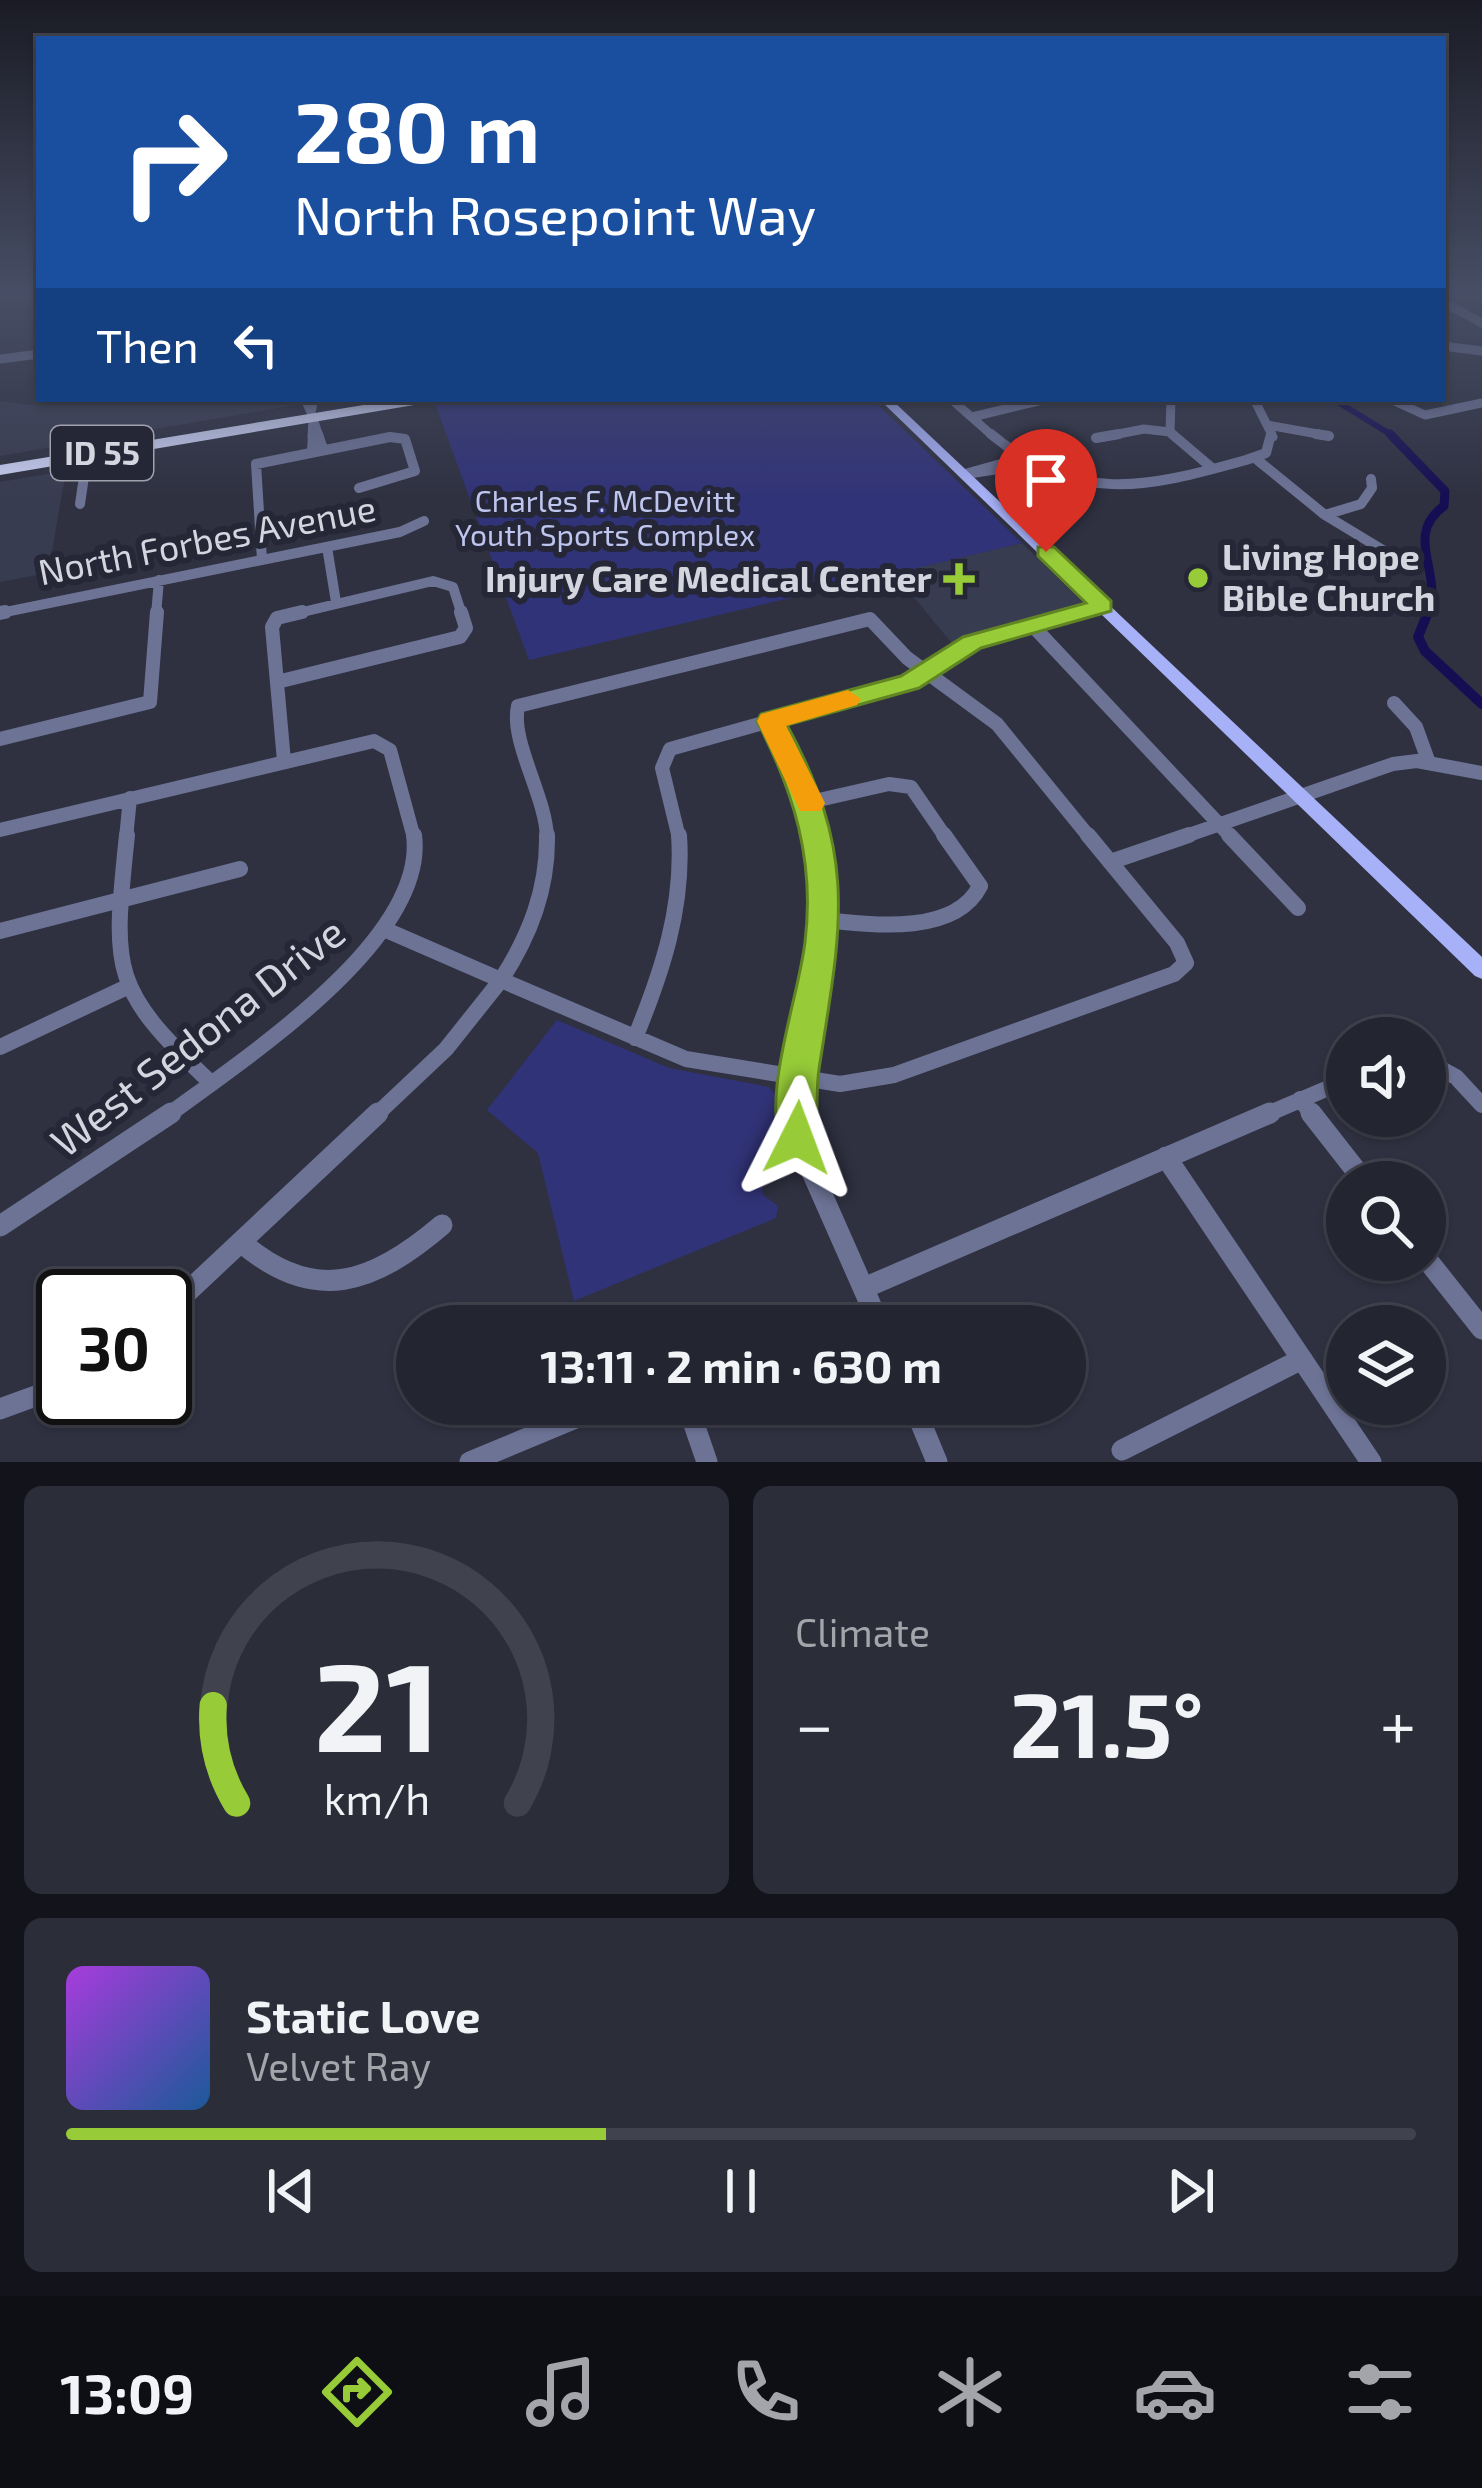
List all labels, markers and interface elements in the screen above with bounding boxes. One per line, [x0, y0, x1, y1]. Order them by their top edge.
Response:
text: 280 m [294, 79, 540, 180]
icon: right [96, 84, 252, 240]
text: North Rosepoint Way [294, 181, 816, 246]
icon: left [223, 312, 289, 378]
text: Then [96, 318, 199, 372]
road number: ID 55 [51, 426, 153, 480]
pin [995, 429, 1097, 552]
icon: arrive [1013, 447, 1079, 513]
park label: Charles F. McDevitt Youth Sports Complex [455, 482, 755, 552]
street label: North Forbes Avenue [34, 485, 379, 592]
place label: Living Hope Bible Church [1222, 534, 1435, 618]
place label: Injury Care Medical Center [485, 556, 933, 600]
marker: Injury Care Medical Center [943, 563, 975, 595]
marker: Living Hope Bible Church [1185, 565, 1211, 591]
street label: West Sedona Drive [40, 905, 354, 1166]
map controls [1326, 1017, 1446, 1425]
button: sound [1326, 1017, 1446, 1137]
position arrow [734, 1075, 860, 1201]
button: search [1326, 1161, 1446, 1281]
speed limit sign: 30 [36, 1269, 192, 1425]
button: layers [1326, 1305, 1446, 1425]
text: 13:11 · 2 min · 630 m [540, 1338, 942, 1392]
text: Climate [795, 1608, 930, 1655]
text: 21 [313, 1627, 440, 1777]
text: 21.5° [1010, 1668, 1204, 1776]
text: − [795, 1683, 834, 1762]
text: + [1380, 1683, 1416, 1762]
text: km/h [323, 1772, 430, 1824]
text: Static Love [246, 1988, 481, 2042]
text: Velvet Ray [246, 2042, 431, 2089]
icon: previous [258, 2158, 324, 2224]
icon: pause [708, 2158, 774, 2224]
icon: next [1158, 2158, 1224, 2224]
icon: directions [315, 2350, 399, 2434]
icon: music [519, 2350, 603, 2434]
icon: phone [724, 2350, 808, 2434]
icon: climate [928, 2350, 1012, 2434]
icon: car [1133, 2350, 1217, 2434]
icon: filters [1338, 2350, 1422, 2434]
text: 13:09 [60, 2360, 194, 2425]

